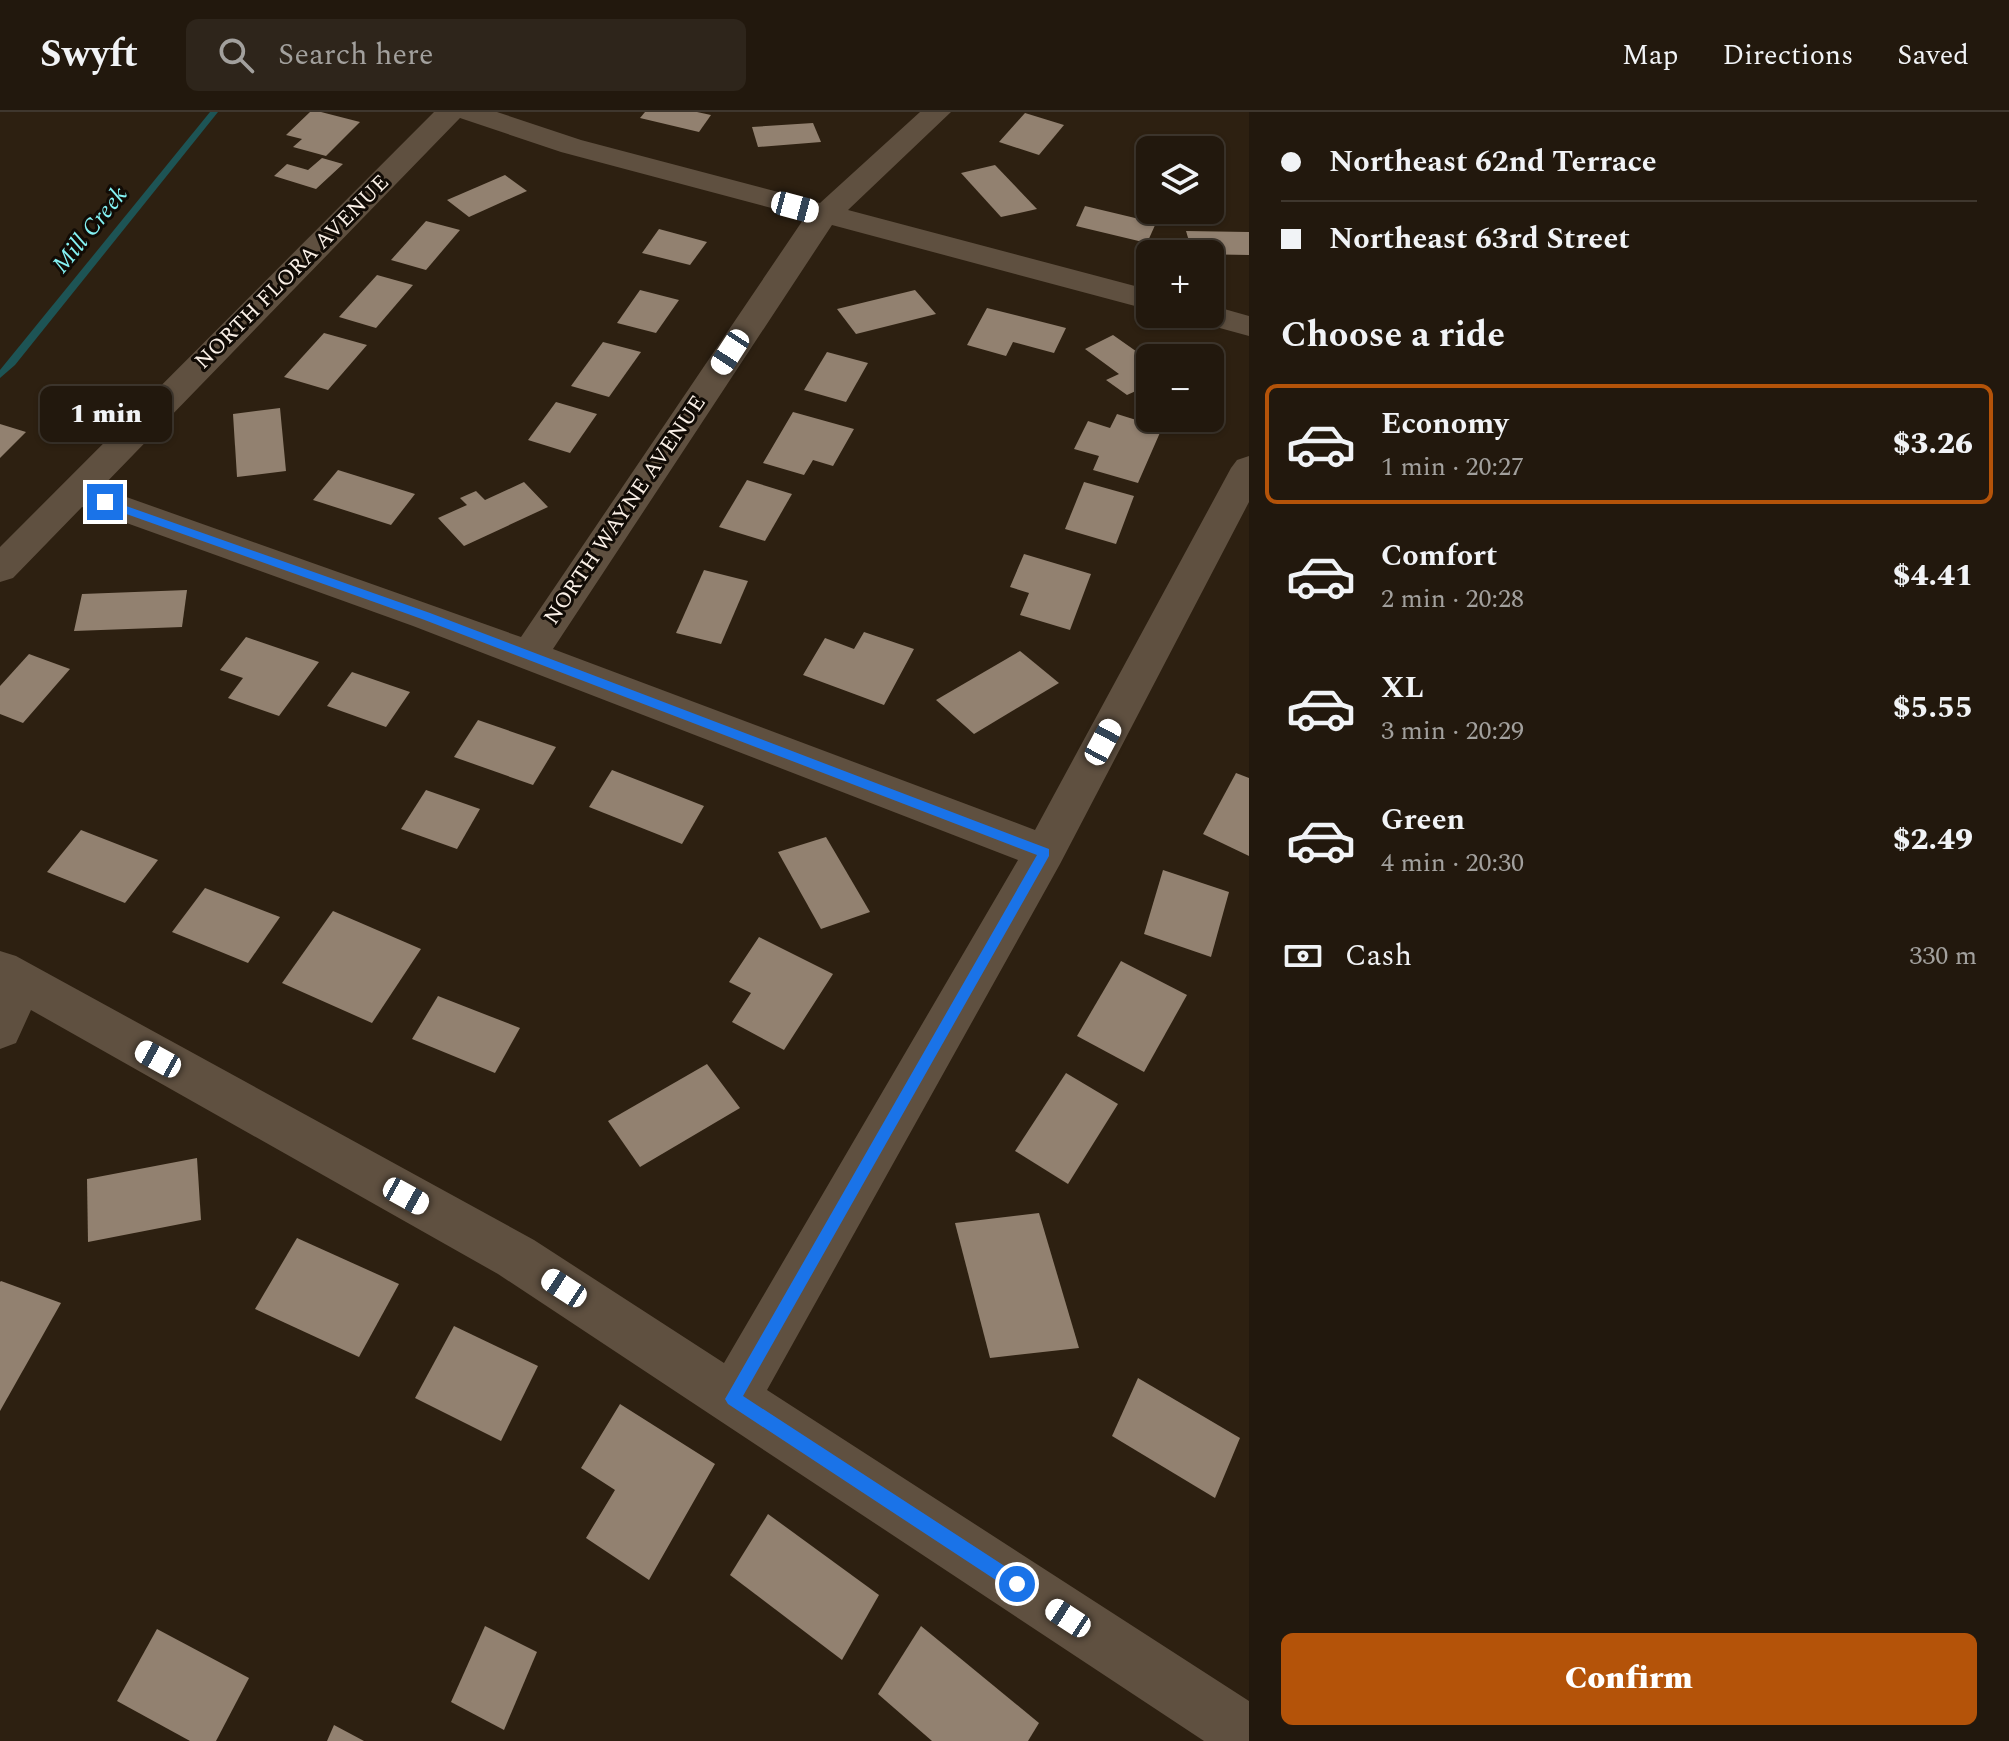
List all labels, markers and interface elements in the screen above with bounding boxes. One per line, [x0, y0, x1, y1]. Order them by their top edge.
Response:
search box [186, 19, 746, 91]
text: Swyft [40, 26, 138, 84]
text: Search here [278, 32, 433, 78]
icon: search [214, 33, 258, 77]
text: Map [1622, 34, 1679, 77]
text: Directions [1723, 34, 1853, 77]
text: Saved [1897, 34, 1969, 77]
map controls [1136, 136, 1224, 432]
button: layers [1136, 136, 1224, 224]
text: Northeast 62nd Terrace [1329, 139, 1657, 185]
street label: NORTH FLORA AVENUE [187, 167, 397, 377]
water label: Mill Creek [43, 178, 137, 282]
car [769, 189, 821, 225]
text: Northeast 63rd Street [1329, 216, 1630, 262]
button: + [1136, 240, 1224, 328]
text: Choose a ride [1281, 308, 1505, 363]
car [707, 325, 753, 379]
button: − [1136, 344, 1224, 432]
callout: 1 min [39, 386, 171, 442]
street label: NORTH WAYNE AVENUE [536, 388, 714, 632]
text: 1 min [70, 394, 142, 434]
text: Economy [1381, 401, 1508, 447]
icon: car [1285, 408, 1357, 480]
text: $3.26 [1893, 421, 1973, 467]
text: 1 min · 20:27 [1381, 447, 1524, 487]
route end [87, 484, 123, 520]
text: Comfort [1381, 533, 1497, 579]
icon: car [1285, 540, 1357, 612]
text: $4.41 [1893, 553, 1973, 599]
text: 2 min · 20:28 [1381, 579, 1524, 619]
text: XL [1381, 665, 1424, 711]
icon: car [1285, 672, 1357, 744]
text: $5.55 [1893, 685, 1973, 731]
text: 3 min · 20:29 [1381, 711, 1524, 751]
car [1081, 715, 1125, 769]
text: Green [1381, 797, 1465, 843]
icon: car [1285, 804, 1357, 876]
text: $2.49 [1893, 817, 1973, 863]
text: 4 min · 20:30 [1381, 843, 1524, 883]
text: Cash [1345, 933, 1412, 979]
icon: cash [1281, 934, 1325, 978]
text: 330 m [1909, 936, 1977, 976]
car [131, 1037, 185, 1081]
car [379, 1174, 433, 1218]
car [537, 1265, 591, 1311]
route start [999, 1566, 1035, 1602]
car [1041, 1595, 1095, 1641]
button: Confirm [1281, 1633, 1977, 1725]

